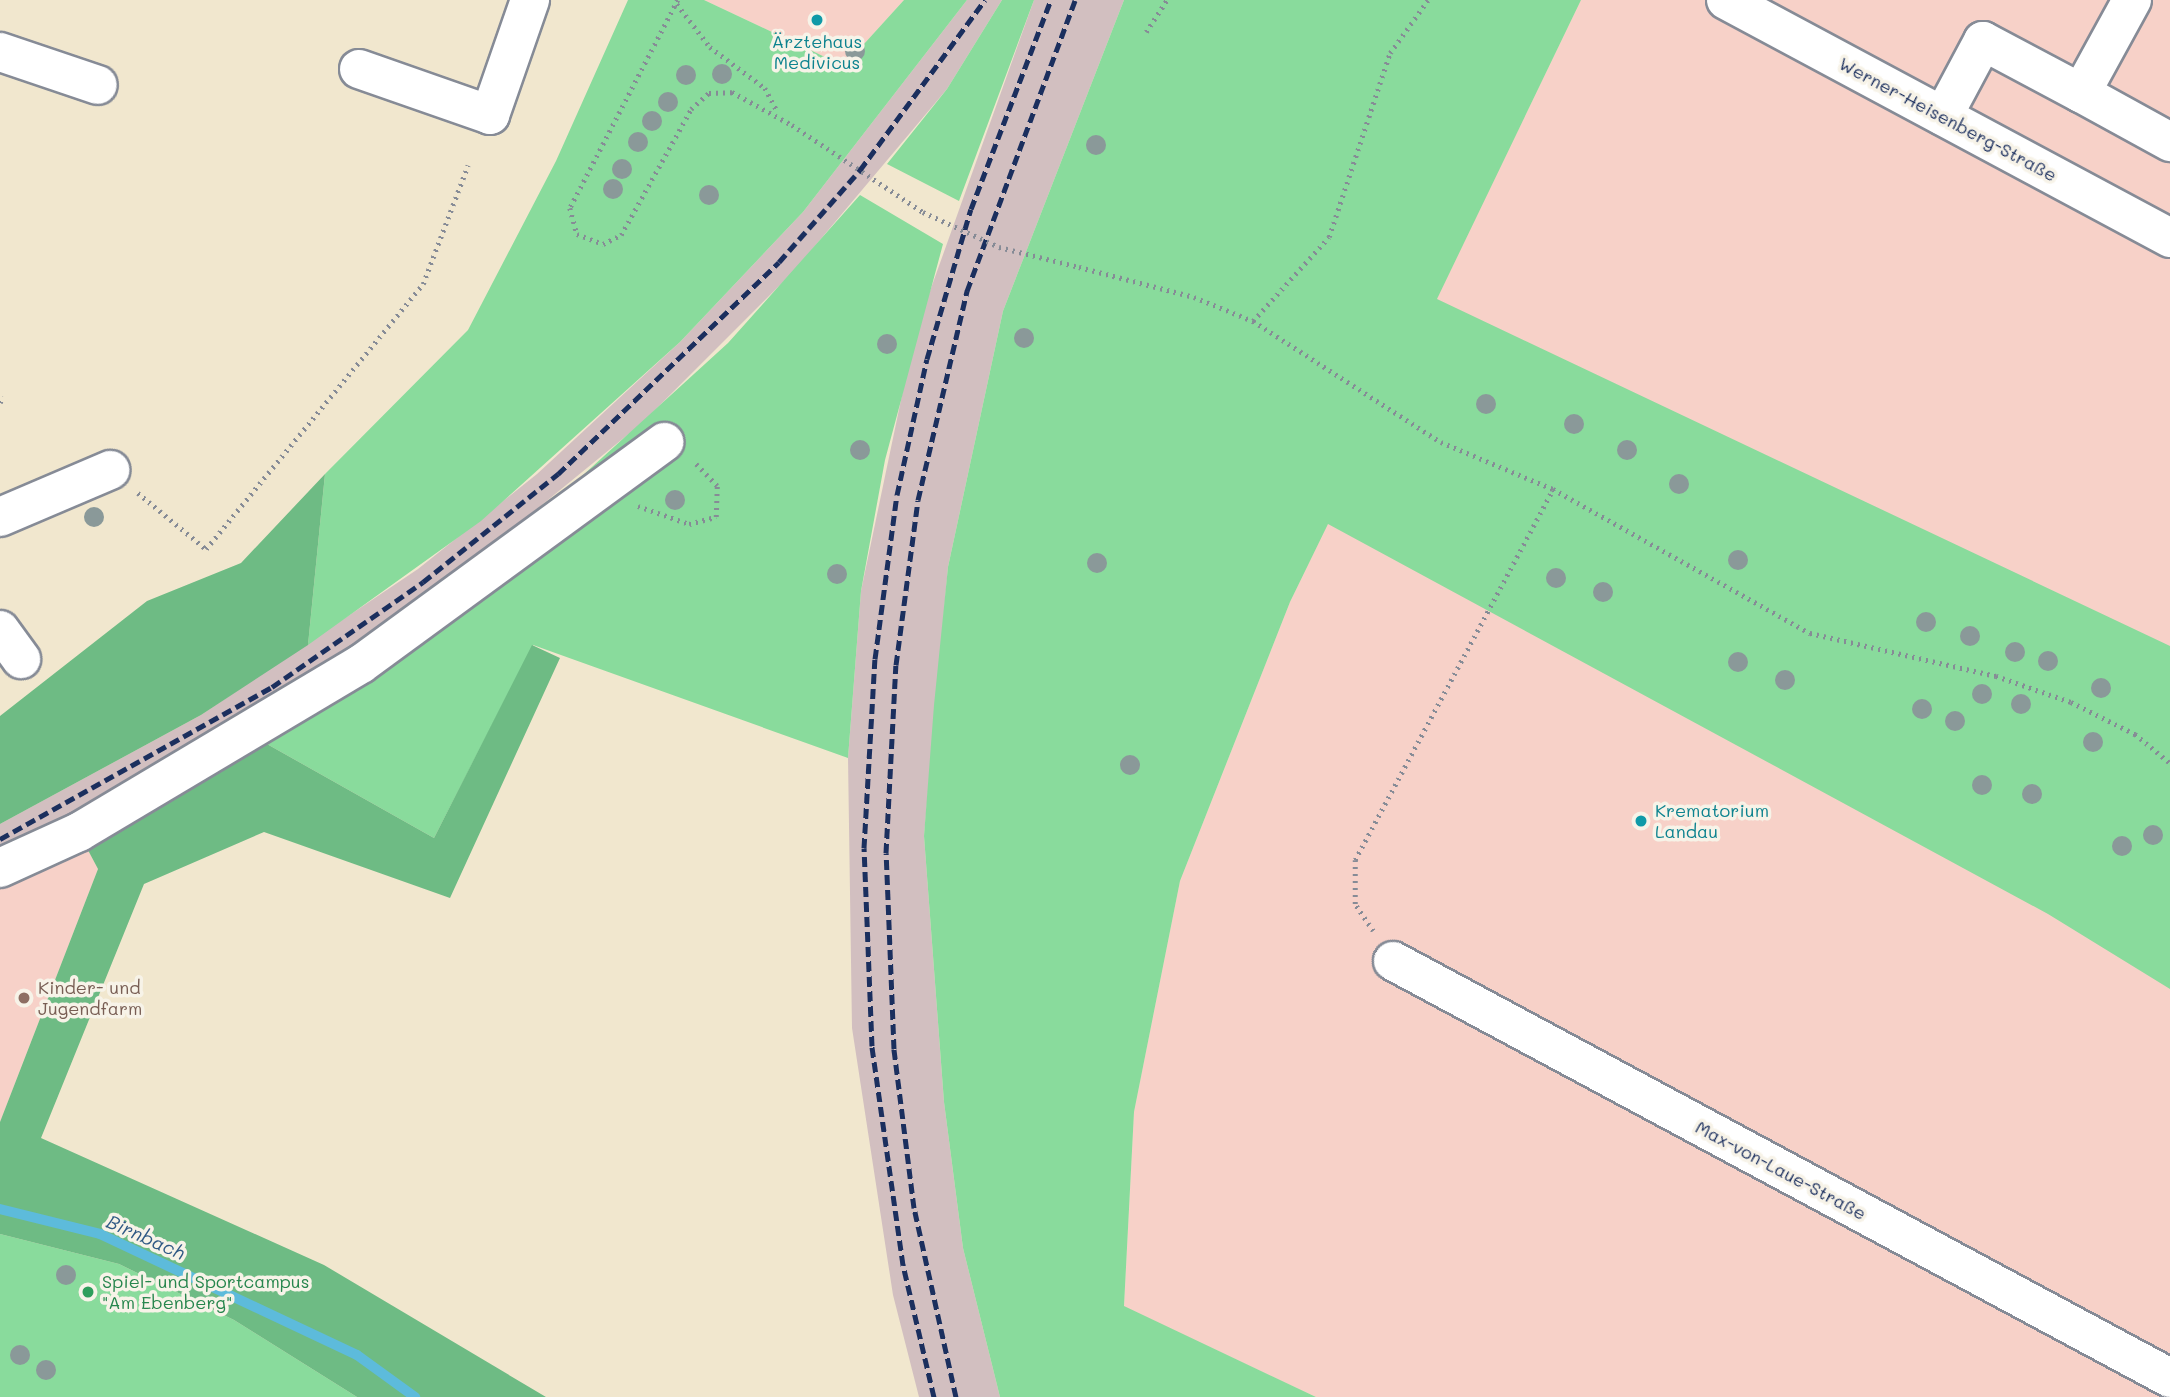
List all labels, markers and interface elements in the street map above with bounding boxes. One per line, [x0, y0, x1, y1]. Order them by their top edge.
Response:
marker: Ärztehaus Medivicus [809, 12, 825, 28]
place label: Ärztehaus Medivicus [772, 31, 862, 74]
street label: Werner-Heisenberg-Straße [1835, 52, 2061, 186]
place label: Krematorium Landau [1655, 800, 1769, 842]
marker: Krematorium Landau [1633, 813, 1649, 829]
place label: Kinder- und Jugendfarm [38, 977, 142, 1020]
marker: Kinder- und Jugendfarm [16, 990, 32, 1006]
street label: Max-von-Laue-Straße [1692, 1116, 1870, 1224]
water label: Birnbach [103, 1210, 189, 1264]
place label: Spiel- und Sportcampus "Am Ebenberg" [102, 1271, 309, 1314]
marker: Spiel- und Sportcampus "Am Ebenberg" [80, 1284, 96, 1300]

